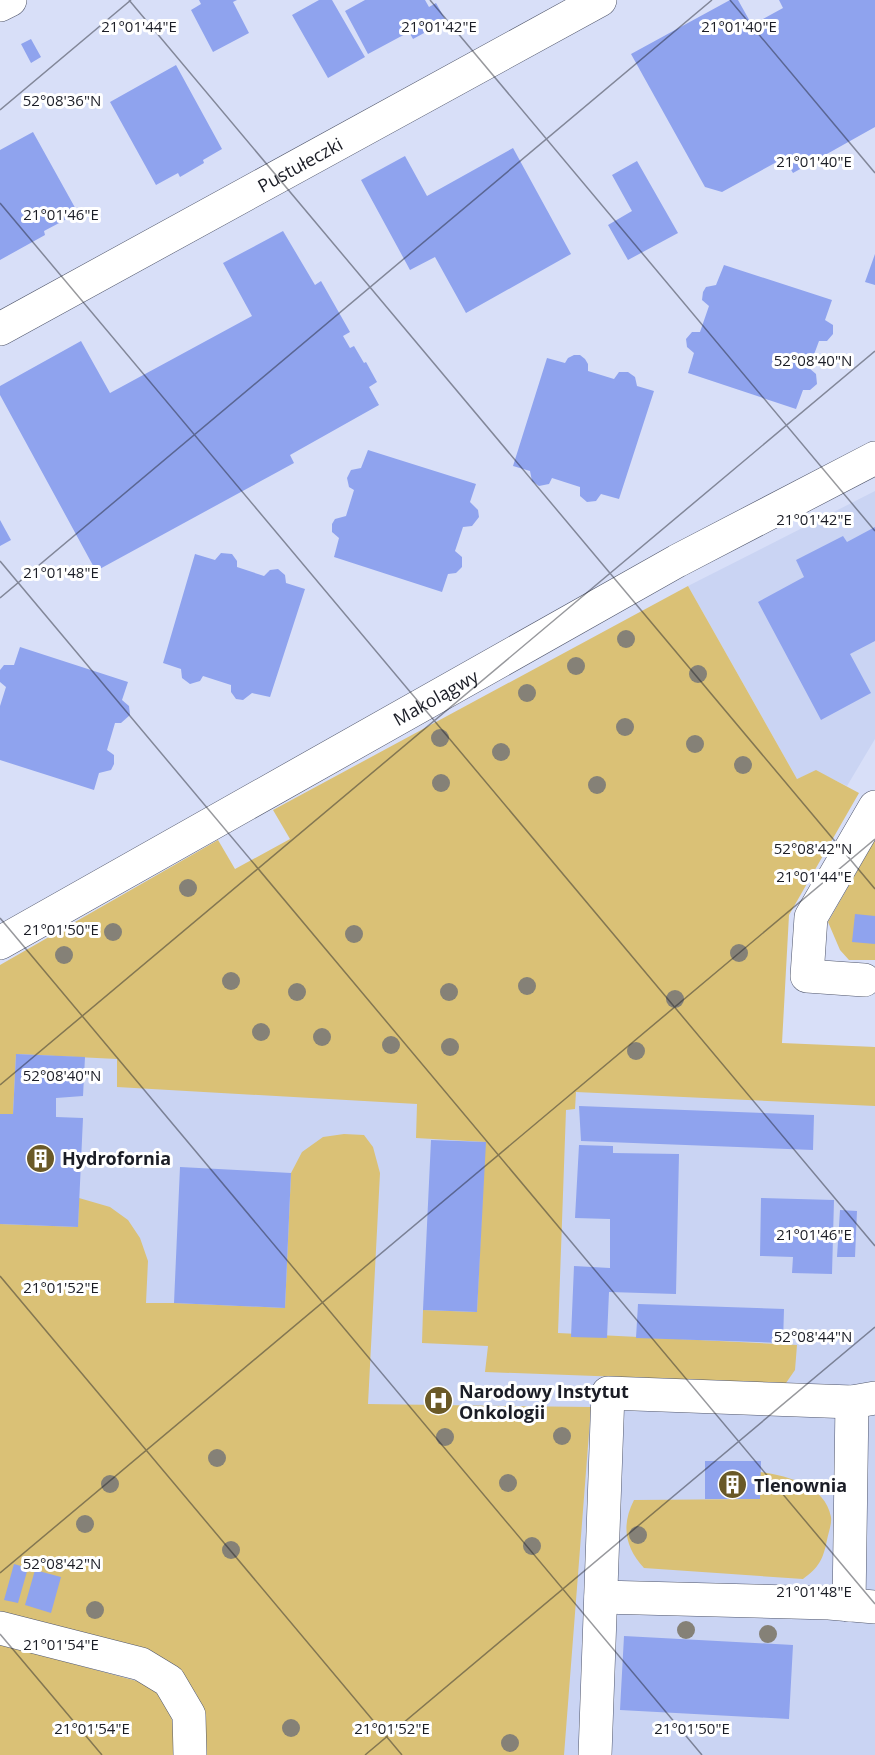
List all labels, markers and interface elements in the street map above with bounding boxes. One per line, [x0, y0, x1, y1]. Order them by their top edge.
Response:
text: 21°01'44"E [101, 16, 177, 36]
text: 21°01'42"E [401, 16, 477, 36]
text: 21°01'40"E [701, 16, 777, 36]
text: 52°08'36"N [23, 90, 101, 110]
street label: Pustułeczki [253, 132, 347, 198]
text: 21°01'40"E [776, 151, 852, 171]
text: 21°01'46"E [23, 204, 99, 224]
text: 52°08'40"N [774, 350, 852, 370]
text: 21°01'42"E [776, 509, 852, 529]
text: 21°01'48"E [23, 562, 99, 582]
street label: Makolągwy [389, 663, 483, 731]
text: 52°08'42"N [774, 838, 852, 858]
text: 21°01'44"E [776, 866, 852, 886]
text: 21°01'50"E [23, 919, 99, 939]
text: 52°08'40"N [23, 1065, 101, 1085]
building icon: Hydrofornia [25, 1142, 57, 1174]
place label: Hydrofornia [62, 1146, 171, 1170]
text: 21°01'46"E [776, 1224, 852, 1244]
text: 21°01'52"E [23, 1277, 99, 1297]
text: 52°08'44"N [774, 1326, 852, 1346]
place label: Narodowy Instytut Onkologii [459, 1379, 629, 1424]
hospital icon: Narodowy Instytut Onkologii [422, 1385, 454, 1417]
building icon: Tlenownia [717, 1469, 749, 1501]
place label: Tlenownia [754, 1473, 847, 1497]
text: 52°08'42"N [23, 1553, 101, 1573]
text: 21°01'48"E [776, 1581, 852, 1601]
text: 21°01'54"E [23, 1634, 99, 1654]
text: 21°01'54"E [54, 1718, 130, 1738]
text: 21°01'52"E [354, 1718, 430, 1738]
text: 21°01'50"E [654, 1718, 730, 1738]

